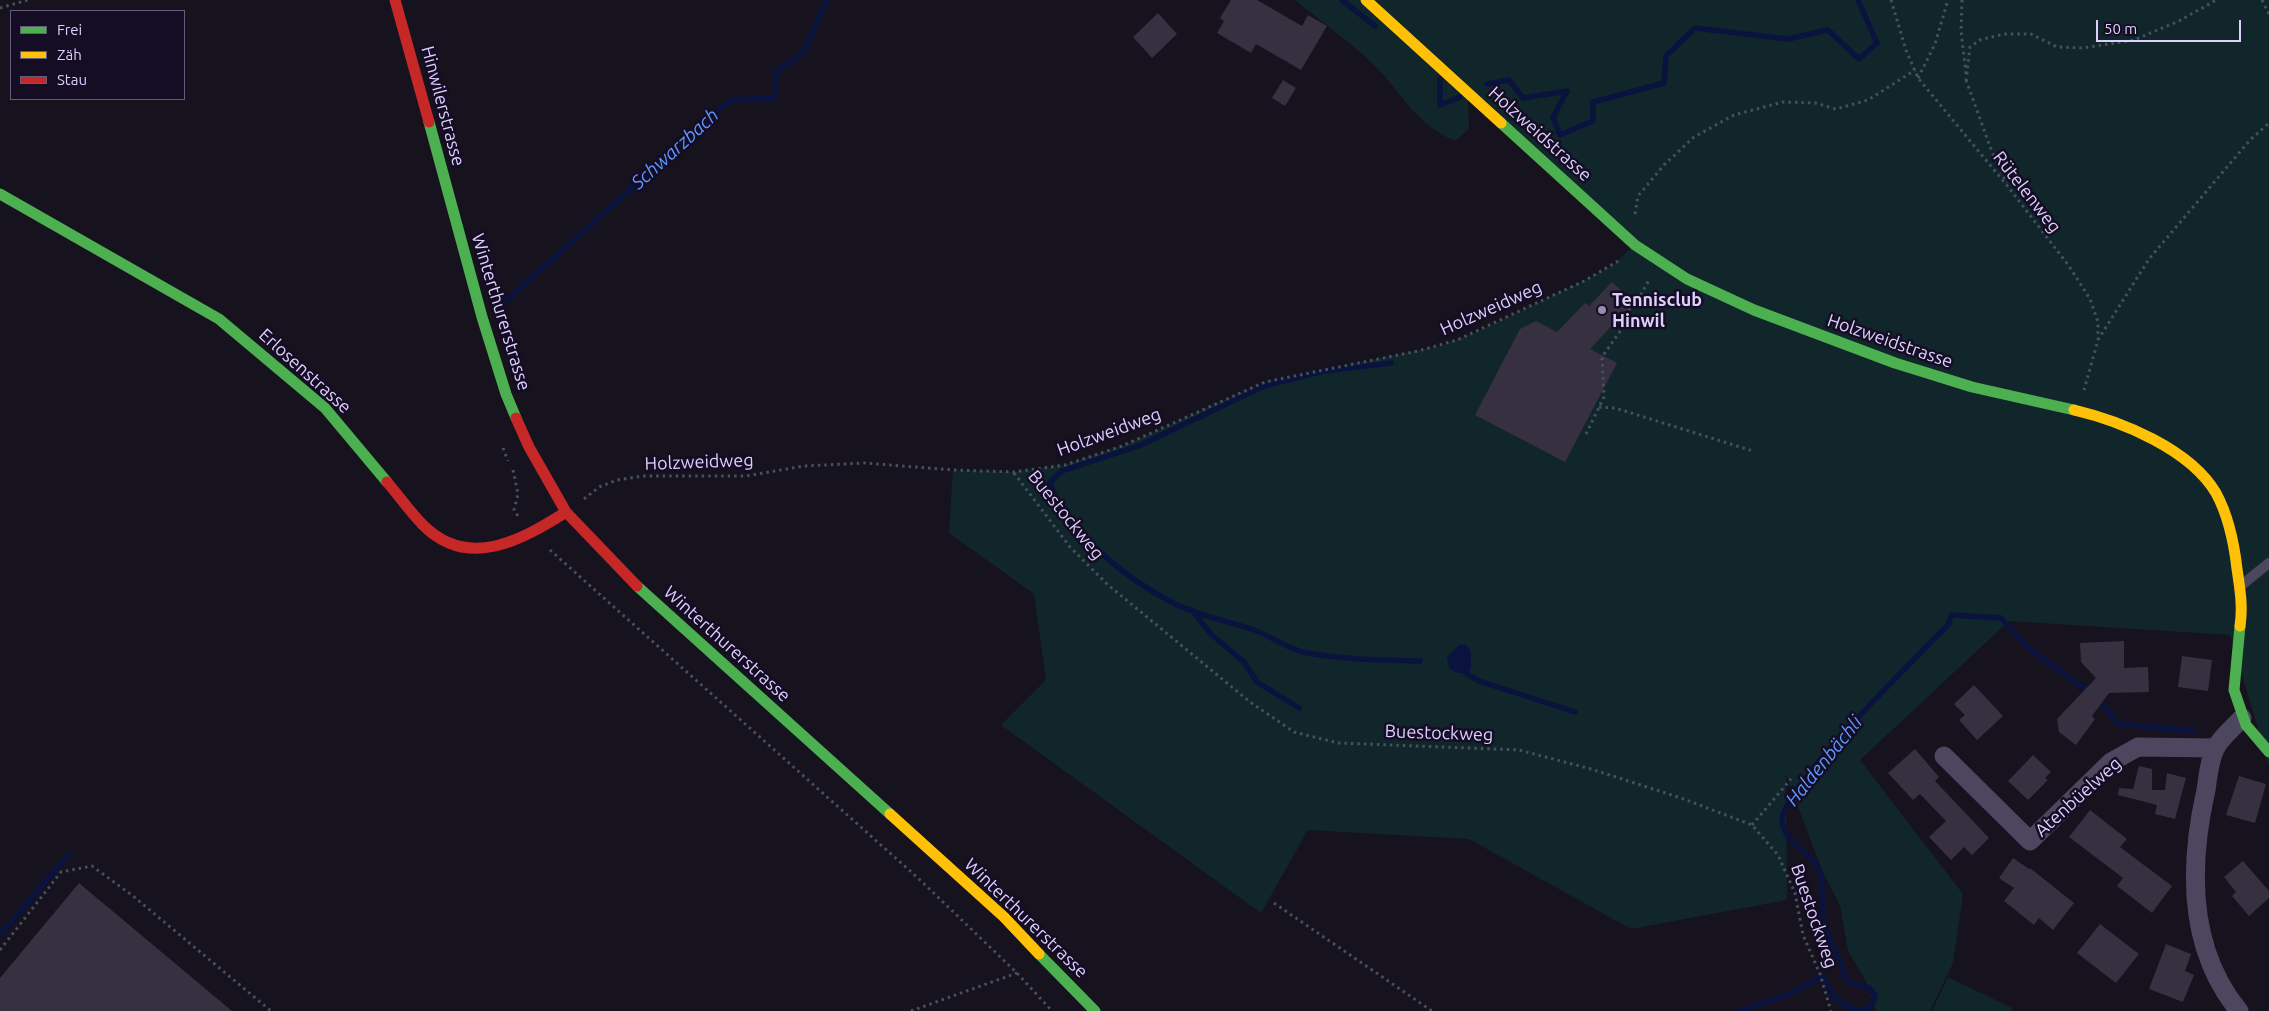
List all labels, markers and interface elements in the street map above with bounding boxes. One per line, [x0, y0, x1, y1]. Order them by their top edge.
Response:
legend [10, 10, 185, 100]
scale bar [2099, 10, 2244, 42]
text: 50 m [2104, 20, 2137, 37]
text: Frei [57, 21, 82, 38]
street label: Hinwilerstrasse [417, 44, 469, 168]
text: Zäh [57, 46, 82, 63]
text: Stau [57, 71, 87, 88]
street label: Holzweidstrasse [1484, 82, 1596, 186]
water label: Schwarzbach [627, 104, 723, 194]
street label: Rütelenweg [1988, 147, 2066, 237]
street label: Winterthurerstrasse [467, 231, 535, 393]
street label: Holzweidweg [1437, 276, 1545, 340]
place label: Tennisclub Hinwil [1612, 289, 1702, 332]
marker: Tennisclub Hinwil [1596, 304, 1608, 316]
street label: Holzweidstrasse [1824, 309, 1956, 373]
street label: Erlosenstrasse [254, 324, 356, 418]
street label: Holzweidweg [1054, 403, 1164, 461]
street label: Holzweidweg [644, 449, 754, 475]
street label: Buestockweg [1023, 466, 1109, 564]
street label: Winterthurerstrasse [659, 581, 795, 707]
water label: Haldenbächli [1781, 711, 1867, 811]
street label: Buestockweg [1384, 720, 1494, 746]
street label: Atenbüelweg [2030, 753, 2126, 841]
street label: Winterthurerstrasse [960, 854, 1092, 982]
street label: Buestockweg [1786, 861, 1842, 971]

